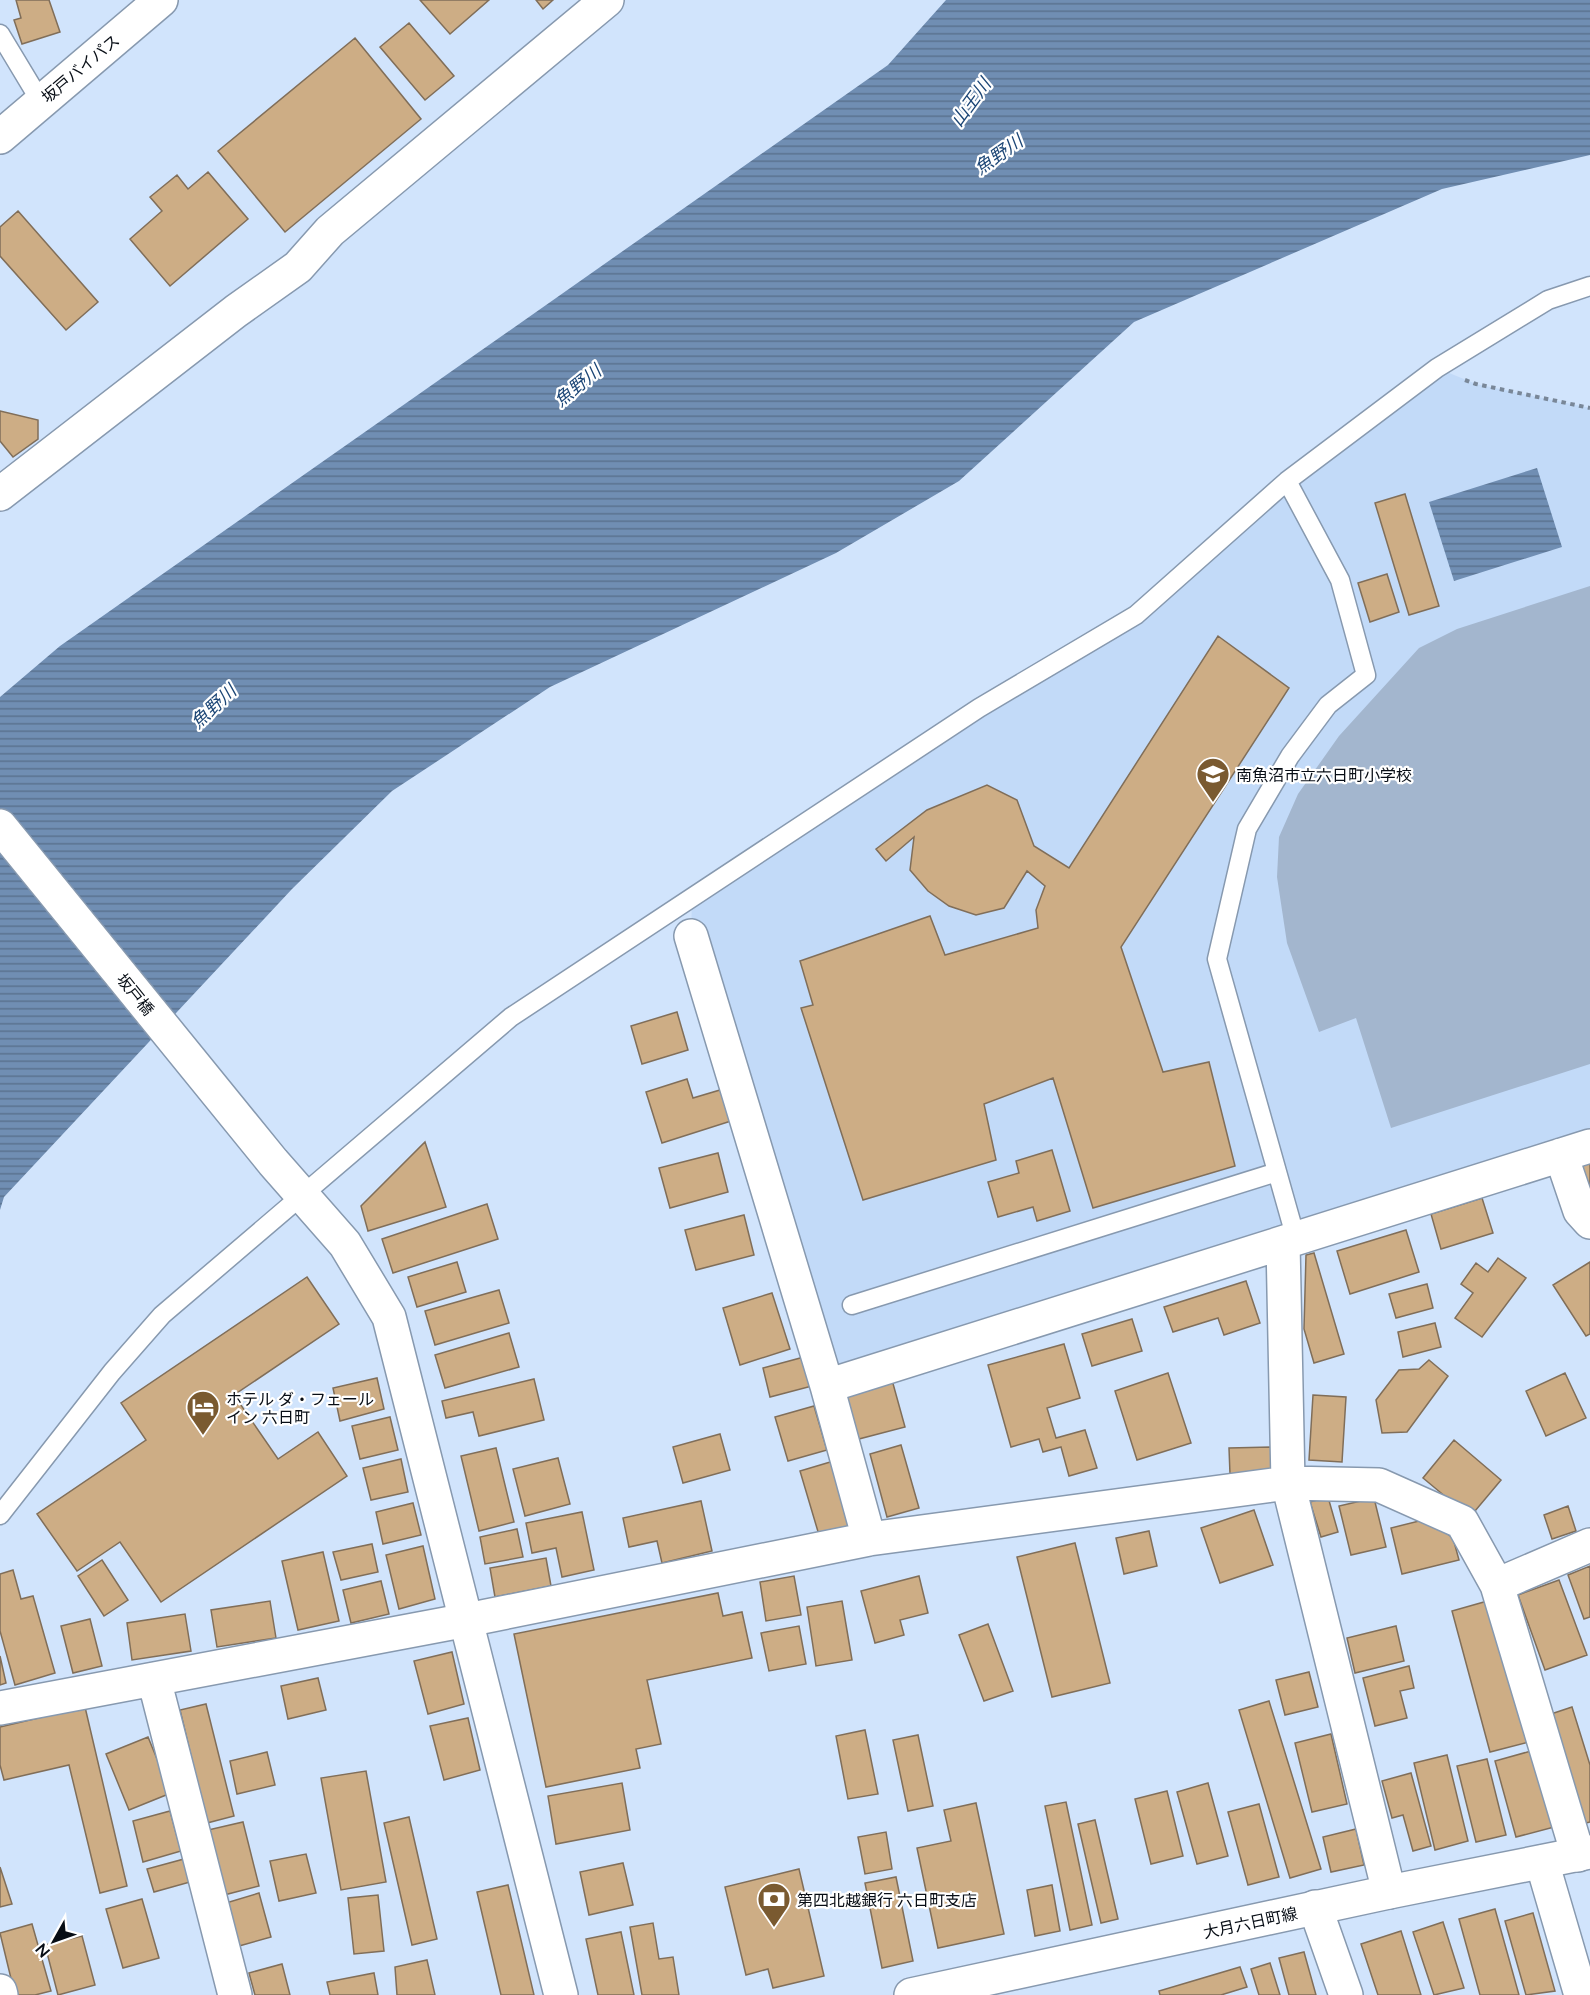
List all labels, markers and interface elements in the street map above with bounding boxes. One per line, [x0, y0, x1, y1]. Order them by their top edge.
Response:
street label: 坂戸バイパス [37, 30, 123, 106]
water label: 山王川 [945, 72, 996, 130]
water label: 魚野川 [970, 128, 1028, 178]
water label: 魚野川 [549, 358, 606, 411]
water label: 魚野川 [186, 678, 242, 732]
school or university icon: 南魚沼市立六日町小学校 [1195, 756, 1231, 803]
place label: 南魚沼市立六日町小学校 [1236, 765, 1412, 784]
street label: 坂戸橋 [114, 969, 158, 1019]
hotel icon: ホテル ダ・フェール イン 六日町 [185, 1389, 221, 1436]
place label: ホテル ダ・フェール イン 六日町 [226, 1389, 374, 1426]
bank icon: 第四北越銀行 六日町支店 [756, 1881, 792, 1928]
place label: 第四北越銀行 六日町支店 [797, 1890, 977, 1909]
street label: 大月六日町線 [1201, 1903, 1299, 1941]
north arrow [24, 1911, 84, 1971]
text: N [31, 1940, 53, 1962]

